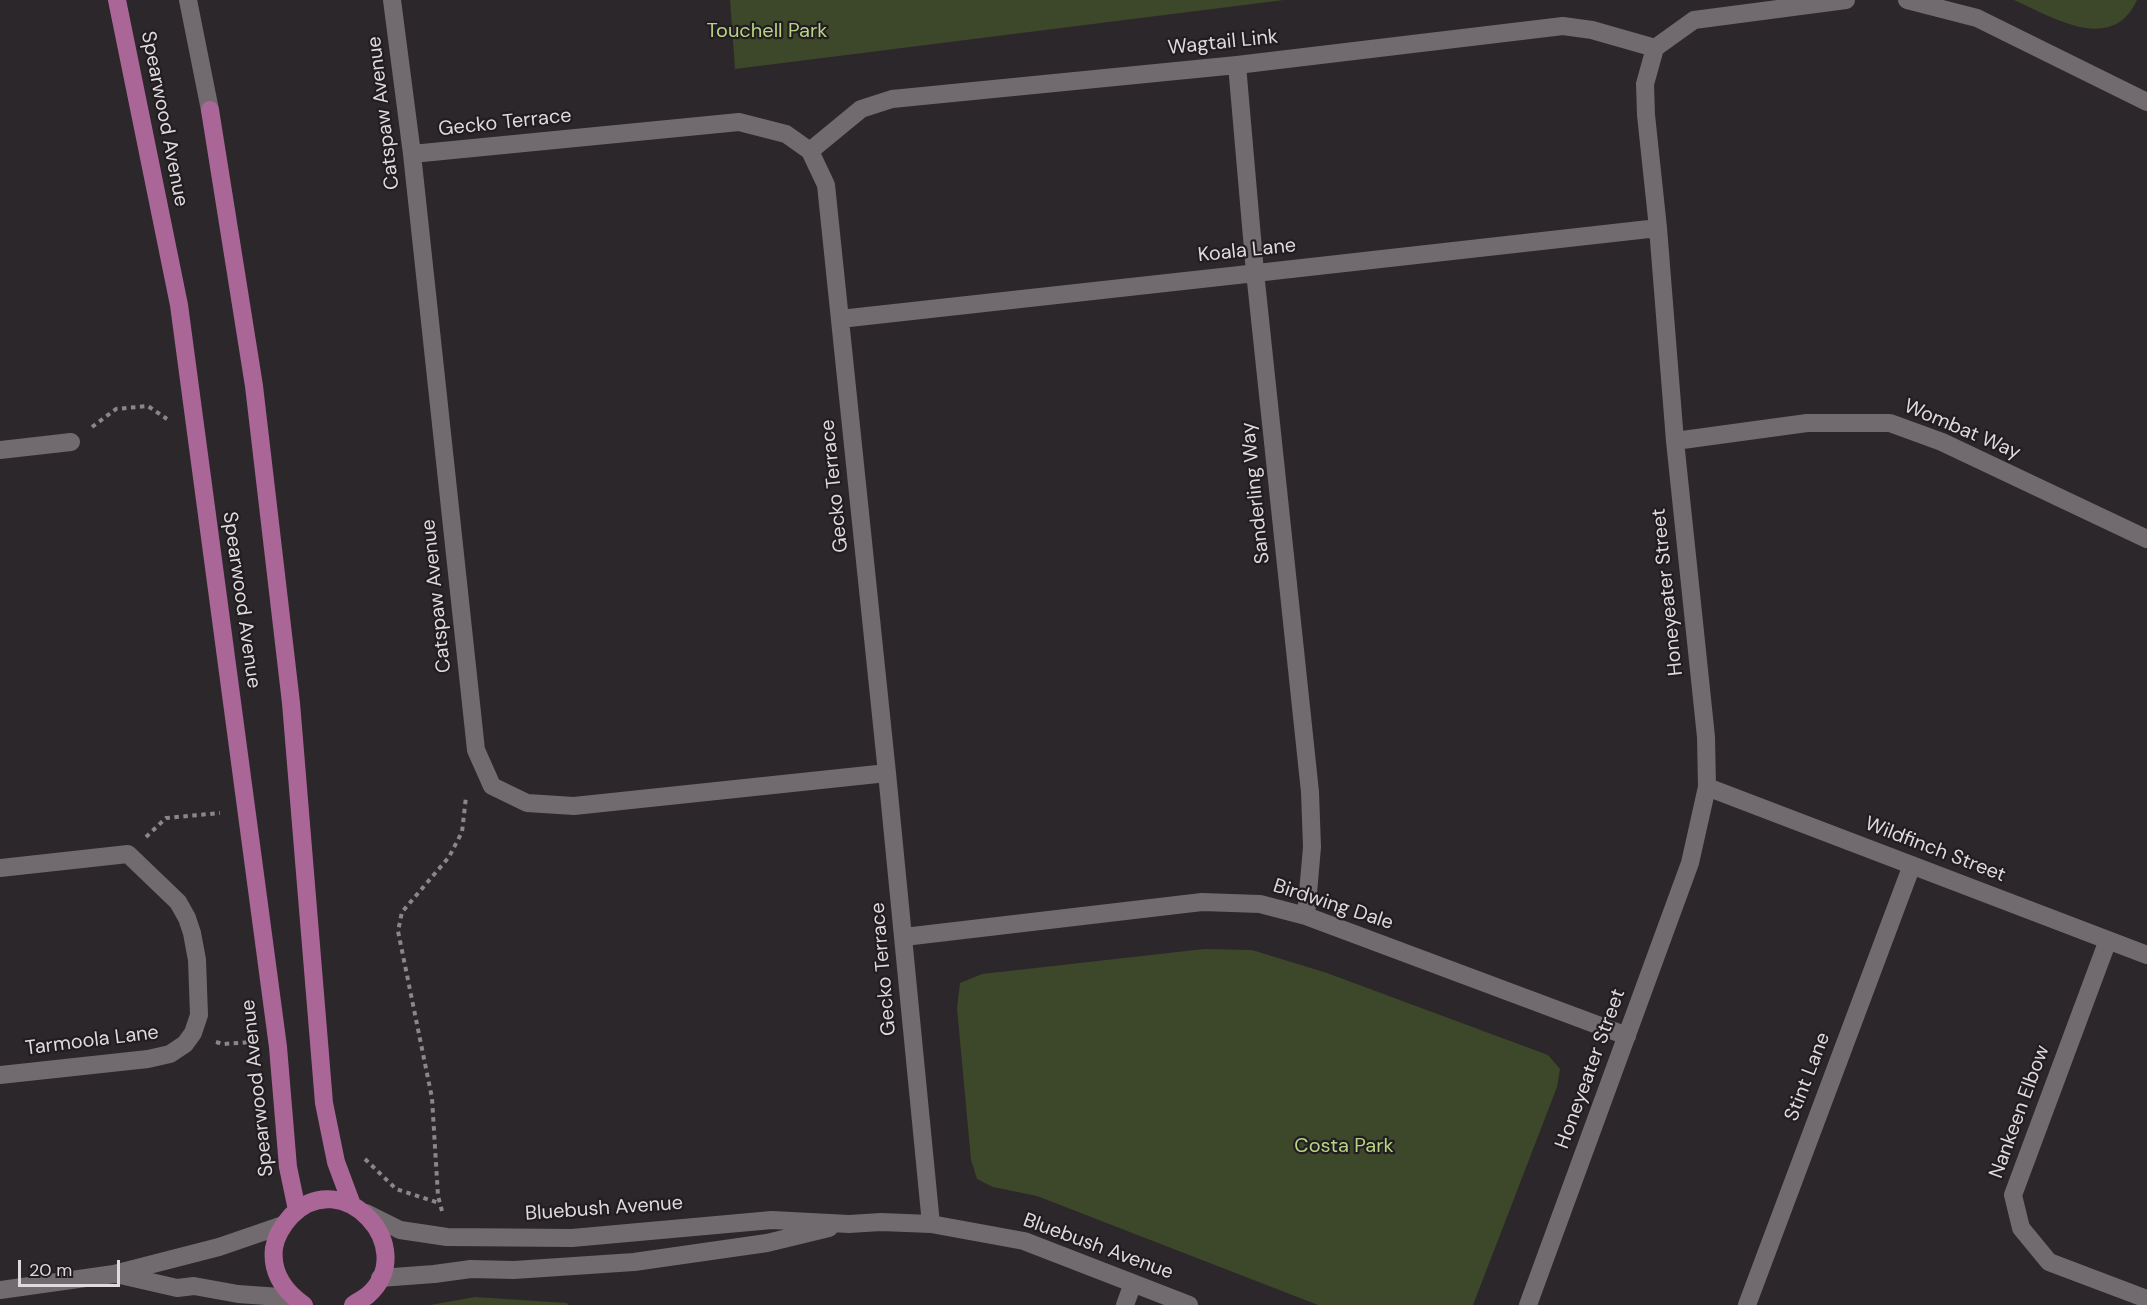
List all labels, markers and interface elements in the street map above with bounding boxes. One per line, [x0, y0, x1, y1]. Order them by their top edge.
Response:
park label: Touchell Park [707, 20, 827, 44]
street label: Wagtail Link [1167, 25, 1279, 61]
street label: Spearwood Avenue [135, 29, 193, 209]
street label: Catspaw Avenue [363, 35, 405, 191]
street label: Gecko Terrace [437, 104, 573, 142]
street label: Koala Lane [1197, 234, 1297, 268]
street label: Wombat Way [1900, 395, 2024, 465]
street label: Gecko Terrace [816, 418, 854, 554]
street label: Sanderling Way [1237, 421, 1275, 565]
street label: Honeyeater Street [1647, 507, 1689, 677]
street label: Spearwood Avenue [217, 510, 265, 690]
street label: Catspaw Avenue [417, 518, 457, 674]
street label: Wildfinch Street [1861, 812, 2009, 888]
street label: Birdwing Dale [1270, 874, 1396, 936]
street label: Gecko Terrace [866, 901, 902, 1037]
street label: Honeyeater Street [1551, 986, 1631, 1152]
street label: Spearwood Avenue [237, 998, 279, 1178]
street label: Tarmoola Lane [24, 1021, 160, 1061]
street label: Stint Lane [1780, 1029, 1836, 1125]
street label: Nankeen Elbow [1985, 1042, 2055, 1182]
park label: Costa Park [1294, 1135, 1394, 1159]
street label: Bluebush Avenue [524, 1192, 684, 1226]
street label: Bluebush Avenue [1020, 1209, 1176, 1285]
scale bar [21, 1248, 123, 1286]
text: 20 m [29, 1258, 72, 1282]

